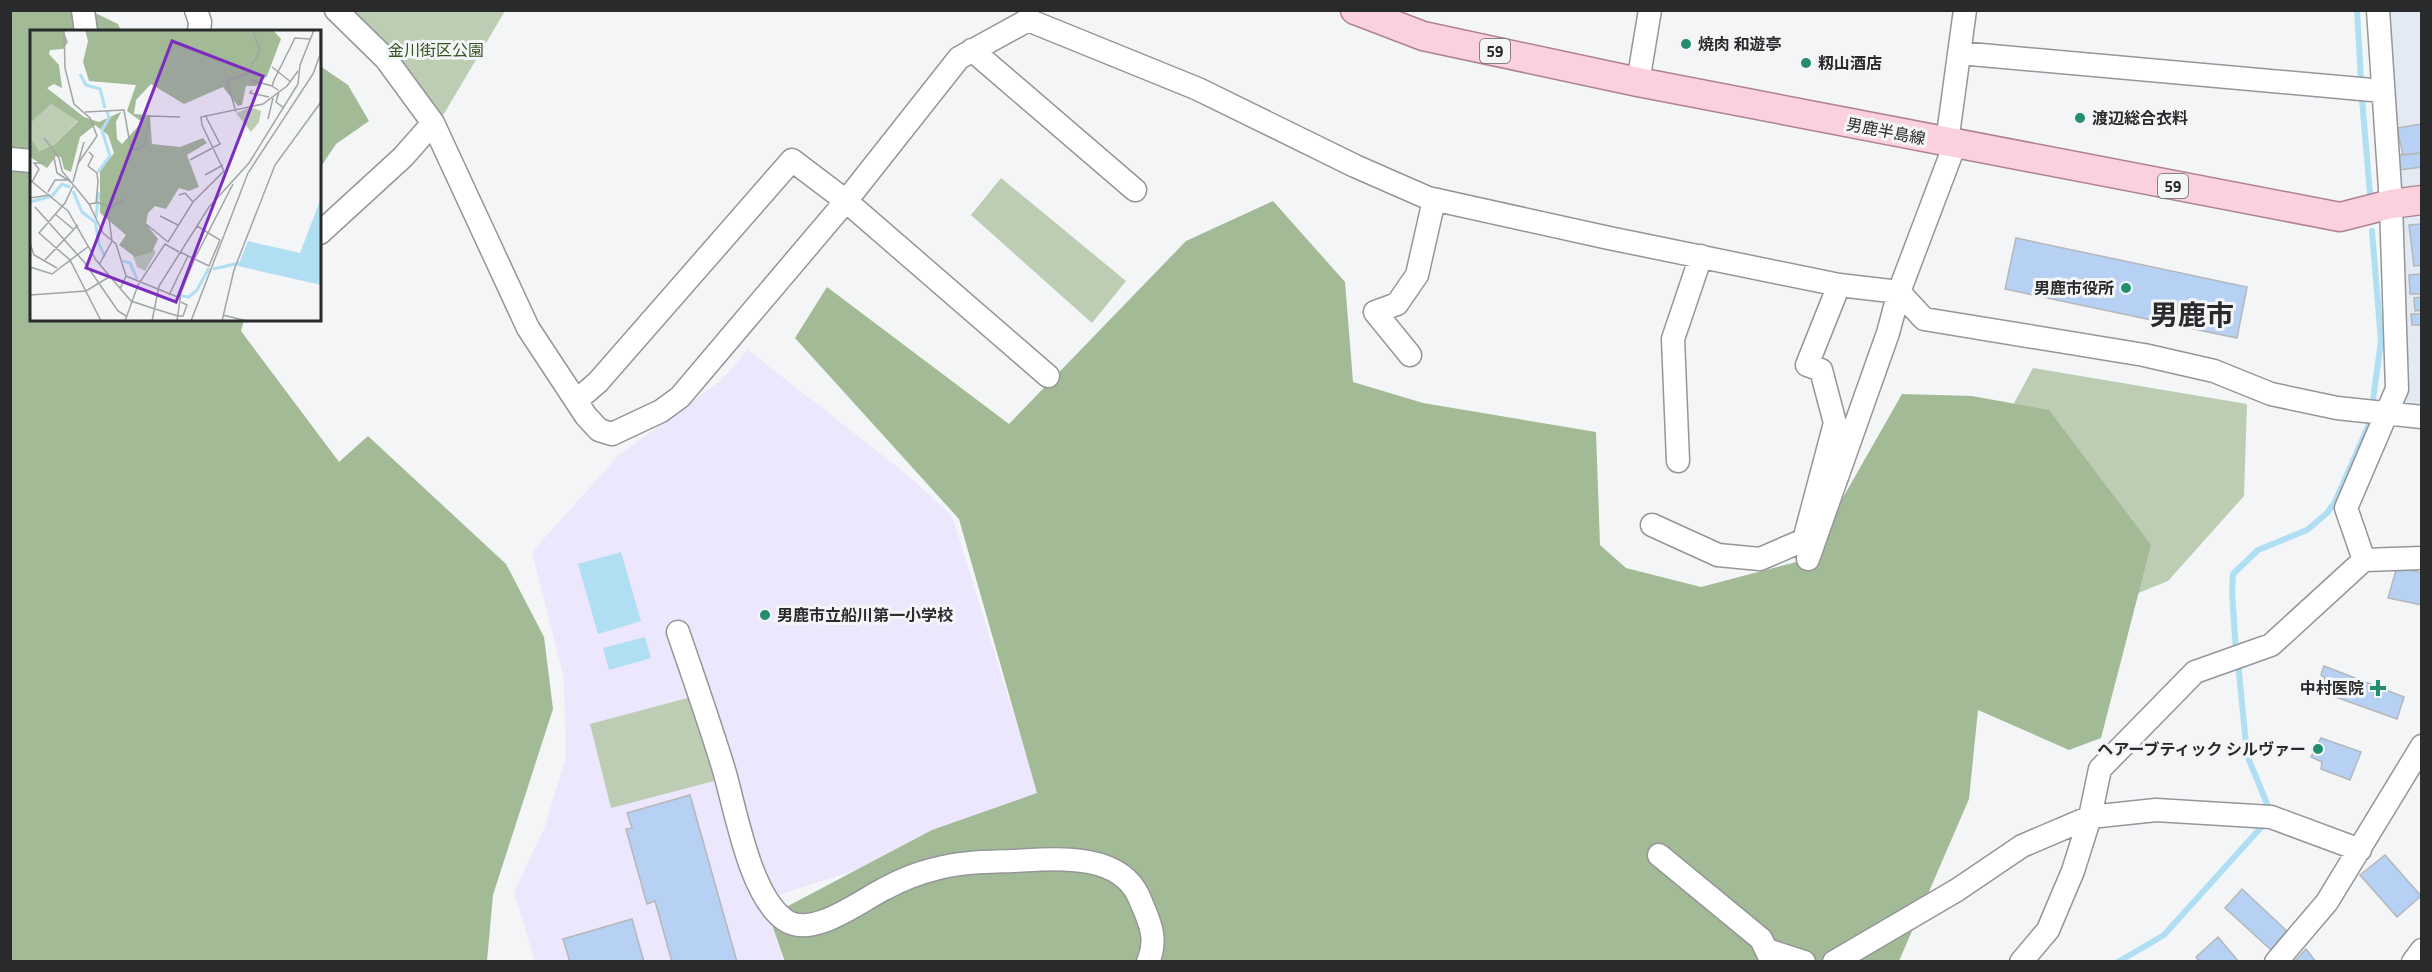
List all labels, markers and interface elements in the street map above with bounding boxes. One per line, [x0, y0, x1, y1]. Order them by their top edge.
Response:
inset map [30, 30, 321, 321]
place label: 焼肉 和遊亭 [1698, 32, 1782, 56]
marker: 焼肉 和遊亭 [1679, 37, 1693, 51]
park label: 金川街区公園 [388, 38, 484, 62]
road number: 59 [1480, 39, 1510, 63]
place label: 籾山酒店 [1818, 51, 1882, 75]
marker: 籾山酒店 [1799, 56, 1813, 70]
place label: 渡辺総合衣料 [2092, 106, 2188, 130]
marker: 渡辺総合衣料 [2073, 111, 2087, 125]
street label: 男鹿半島線 [1844, 112, 1928, 150]
road number: 59 [2158, 174, 2188, 198]
place label: 男鹿市役所 [2034, 276, 2114, 300]
marker: 男鹿市役所 [2119, 281, 2133, 295]
district label: 男鹿市 [2150, 293, 2234, 336]
place label: 男鹿市立船川第一小学校 [777, 603, 953, 627]
marker: 男鹿市立船川第一小学校 [758, 608, 772, 622]
place label: 中村医院 [2300, 676, 2364, 700]
marker: 中村医院 [2369, 679, 2387, 697]
place label: ヘアーブティック シルヴァー [2097, 737, 2306, 761]
marker: ヘアーブティック シルヴァー [2311, 742, 2325, 756]

